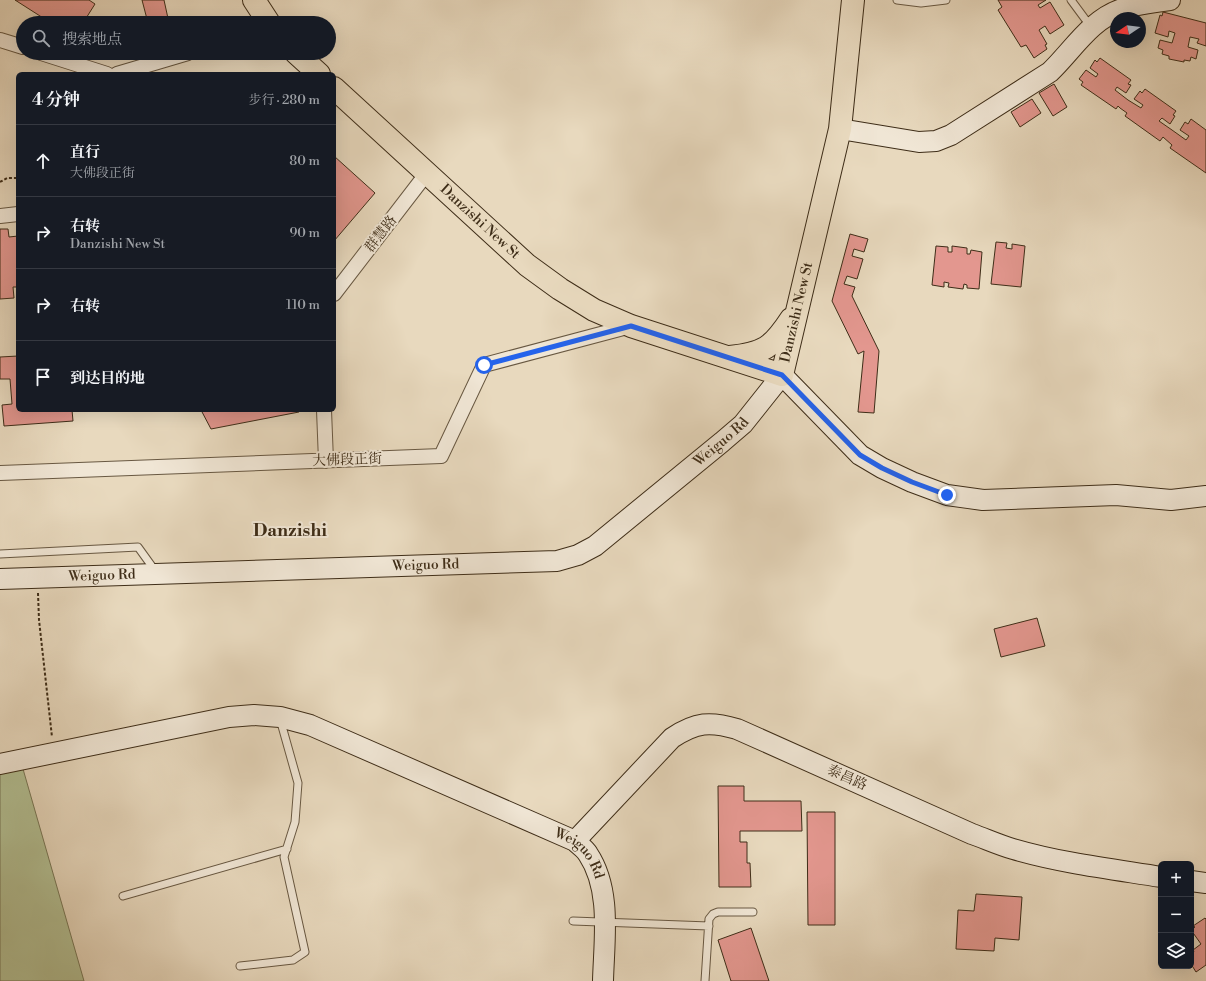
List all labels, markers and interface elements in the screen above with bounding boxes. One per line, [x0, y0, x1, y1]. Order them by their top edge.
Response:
north arrow [1110, 12, 1146, 48]
search box [16, 16, 336, 60]
icon: search [30, 27, 52, 49]
text: 搜索地点 [62, 30, 122, 49]
text: 4 分钟 [32, 89, 80, 111]
text: 步行 · 280 m [248, 92, 320, 108]
text: 直行 [70, 143, 100, 162]
icon: ahead [32, 150, 54, 172]
text: 80 m [289, 153, 320, 169]
text: 大佛段正街 [70, 165, 135, 181]
street label: Danzishi New St [436, 181, 524, 263]
street label: 群慧路 [361, 212, 401, 256]
text: 右转 [70, 217, 100, 236]
icon: right [32, 222, 54, 244]
text: 90 m [289, 225, 320, 241]
text: Danzishi New St [70, 236, 165, 252]
street label: Danzishi New St [776, 260, 817, 364]
icon: right [32, 294, 54, 316]
text: 右转 [70, 297, 100, 316]
text: 110 m [286, 297, 320, 313]
route start [475, 356, 493, 374]
icon: arrive [32, 366, 54, 388]
text: 到达目的地 [70, 369, 145, 388]
street label: Weiguo Rd [689, 414, 753, 471]
street label: 大佛段正街 [312, 450, 382, 470]
route end [938, 486, 956, 504]
district label: Danzishi [253, 519, 327, 542]
street label: Weiguo Rd [391, 555, 460, 575]
street label: Weiguo Rd [67, 566, 136, 586]
street label: 泰昌路 [824, 761, 870, 795]
street label: Weiguo Rd [550, 824, 608, 881]
map controls [1158, 861, 1194, 969]
button: + [1158, 861, 1194, 897]
button: − [1158, 897, 1194, 933]
button: layers [1158, 933, 1194, 969]

